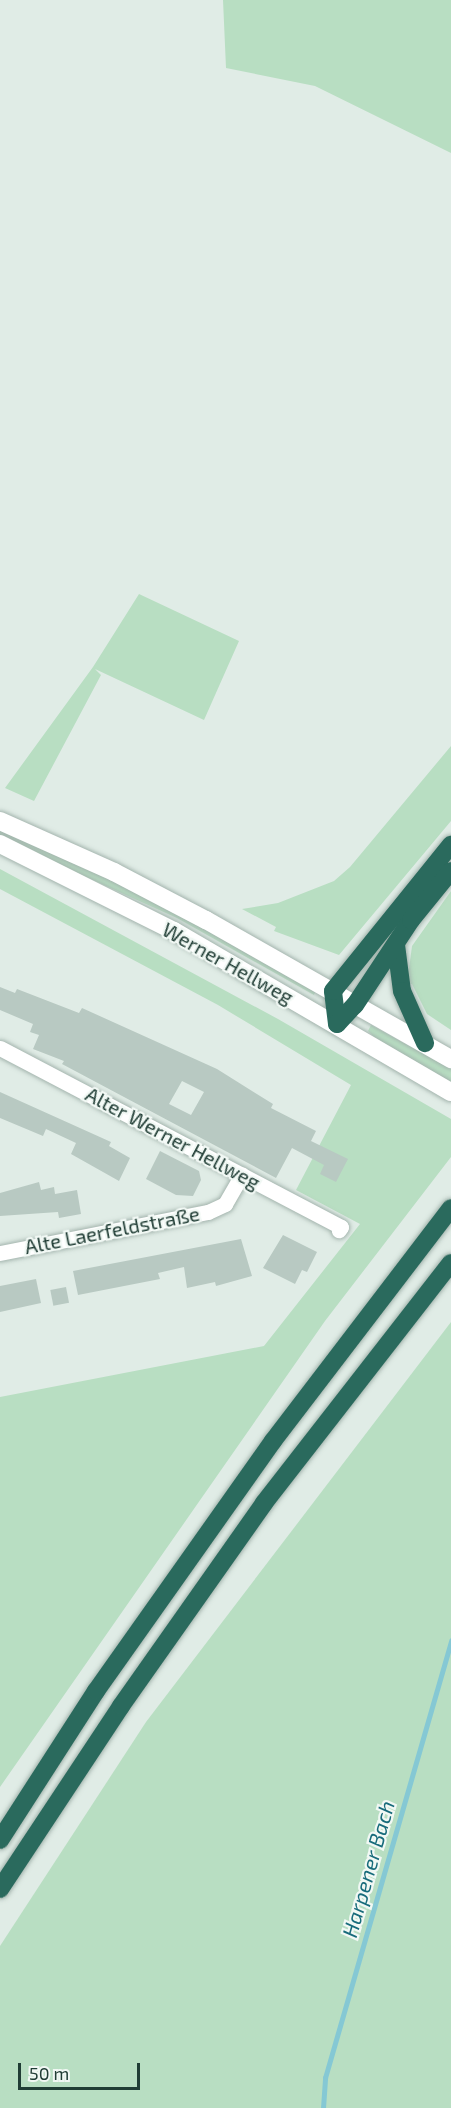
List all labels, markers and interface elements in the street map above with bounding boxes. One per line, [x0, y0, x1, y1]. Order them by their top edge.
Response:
street label: Werner Hellweg [158, 917, 298, 1009]
street label: Alter Werner Hellweg [81, 1082, 265, 1194]
street label: Alte Laerfeldstraße [23, 1201, 201, 1259]
water label: Harpener Bach [336, 1798, 400, 1940]
scale bar [21, 2051, 142, 2089]
text: 50 m [29, 2062, 69, 2084]

